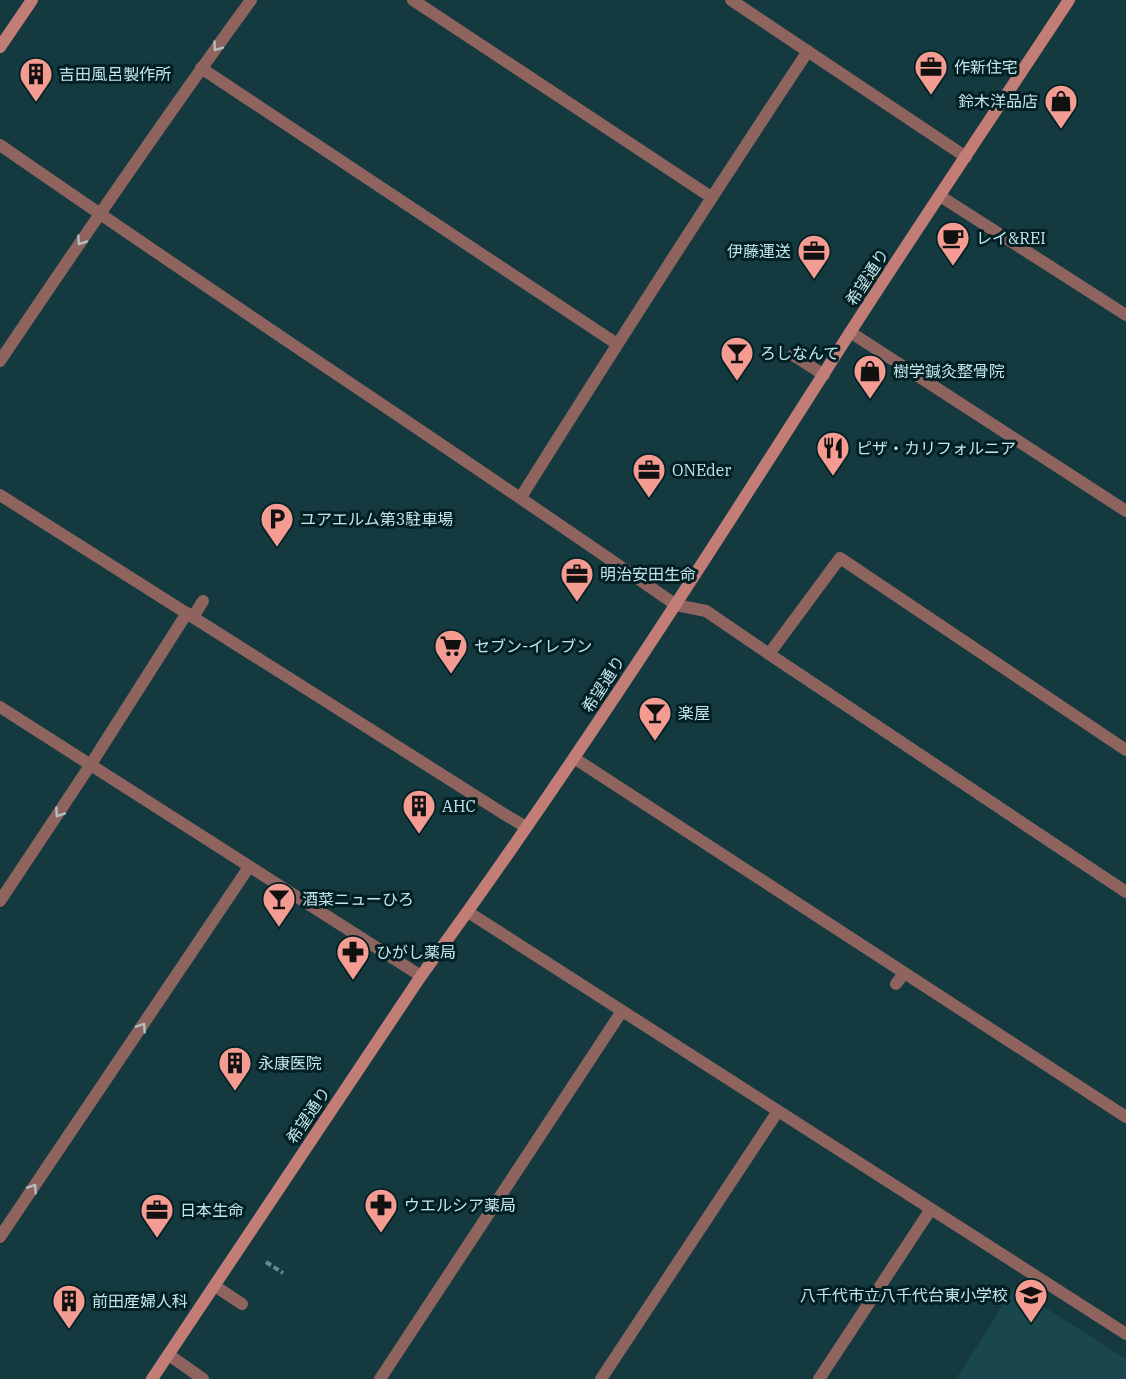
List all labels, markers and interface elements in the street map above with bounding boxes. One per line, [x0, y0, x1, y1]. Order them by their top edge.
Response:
one-way arrow [213, 41, 224, 52]
office icon: 作新住宅 [913, 49, 949, 96]
building icon: 吉田風呂製作所 [18, 56, 54, 103]
place label: 作新住宅 [954, 57, 1018, 77]
place label: 吉田風呂製作所 [59, 64, 171, 84]
shop icon: 鈴木洋品店 [1043, 83, 1079, 130]
place label: 鈴木洋品店 [958, 91, 1038, 111]
cafe icon: レイ&REI [935, 220, 971, 267]
place label: レイ&REI [976, 228, 1046, 248]
office icon: 伊藤運送 [796, 233, 832, 280]
one-way arrow [77, 235, 88, 246]
place label: 伊藤運送 [727, 241, 791, 261]
street label: 希望通り [841, 245, 893, 309]
bar icon: ろしなんて [719, 335, 755, 382]
place label: ろしなんて [760, 343, 839, 363]
shop icon: 樹学鍼灸整骨院 [852, 353, 888, 400]
place label: 樹学鍼灸整骨院 [893, 361, 1005, 381]
restaurant icon: ピザ・カリフォルニア [815, 430, 851, 477]
place label: ピザ・カリフォルニア [856, 438, 1016, 458]
office icon: ONEder [631, 452, 667, 499]
place label: ONEder [672, 460, 731, 480]
parking icon: ユアエルム第3駐車場 [259, 501, 295, 548]
place label: ユアエルム第3駐車場 [300, 509, 453, 529]
office icon: 明治安田生命 [559, 556, 595, 603]
place label: 明治安田生命 [600, 564, 696, 584]
supermarket icon: セブン-イレブン [433, 628, 469, 675]
place label: セブン-イレブン [474, 636, 592, 656]
street label: 希望通り [577, 652, 629, 716]
bar icon: 楽屋 [637, 695, 673, 742]
place label: 楽屋 [678, 703, 710, 723]
building icon: AHC [401, 788, 437, 835]
place label: AHC [442, 796, 476, 816]
one-way arrow [55, 806, 66, 817]
bar icon: 酒菜ニューひろ [261, 881, 297, 928]
place label: 酒菜ニューひろ [302, 889, 414, 909]
pharmacy icon: ひがし薬局 [335, 934, 371, 981]
place label: ひがし薬局 [376, 942, 456, 962]
one-way arrow [134, 1022, 145, 1033]
building icon: 永康医院 [217, 1045, 253, 1092]
place label: 永康医院 [258, 1053, 322, 1073]
street label: 希望通り [282, 1083, 334, 1147]
one-way arrow [26, 1184, 37, 1195]
pharmacy icon: ウエルシア薬局 [363, 1187, 399, 1234]
office icon: 日本生命 [139, 1192, 175, 1239]
place label: ウエルシア薬局 [404, 1195, 516, 1215]
place label: 日本生命 [180, 1200, 244, 1220]
school or university icon: 八千代市立八千代台東小学校 [1013, 1277, 1049, 1324]
building icon: 前田産婦人科 [51, 1283, 87, 1330]
place label: 八千代市立八千代台東小学校 [800, 1285, 1008, 1305]
place label: 前田産婦人科 [92, 1291, 188, 1311]

